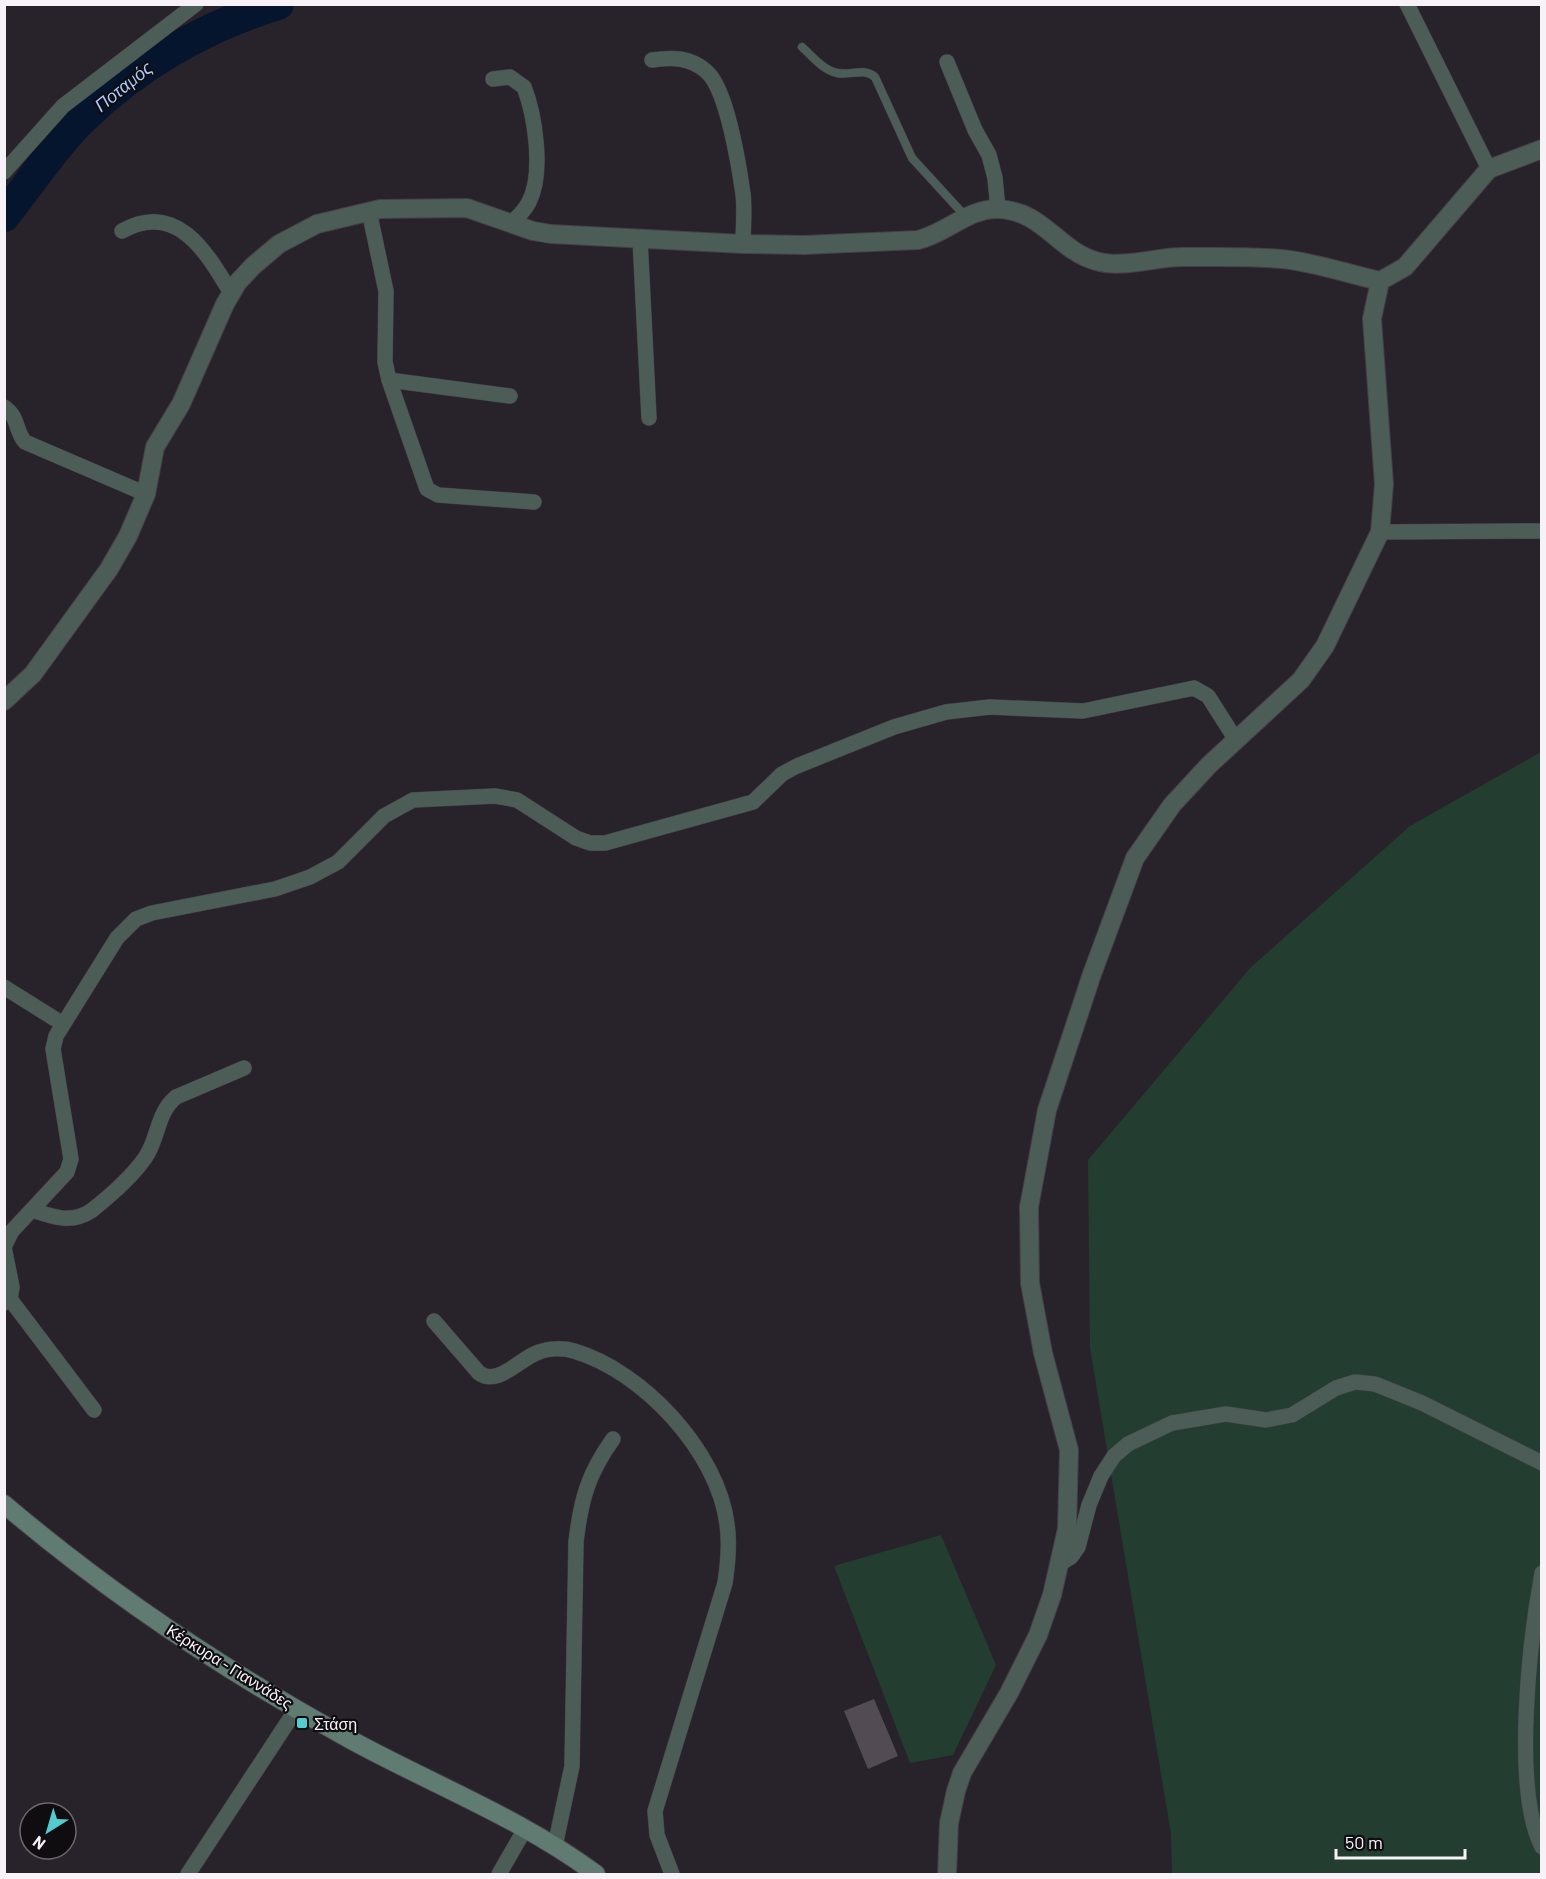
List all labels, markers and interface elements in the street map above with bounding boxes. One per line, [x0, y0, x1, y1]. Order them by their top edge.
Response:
water label: Ποταμός [90, 56, 156, 116]
street label: Κέρκυρα - Γιαννάδες [164, 1620, 297, 1713]
place label: Στάση [314, 1714, 357, 1733]
marker: Στάση [295, 1716, 309, 1730]
north arrow [18, 1801, 78, 1861]
scale bar [1336, 1822, 1465, 1860]
text: 50 m [1345, 1831, 1383, 1853]
text: N [29, 1833, 49, 1854]

